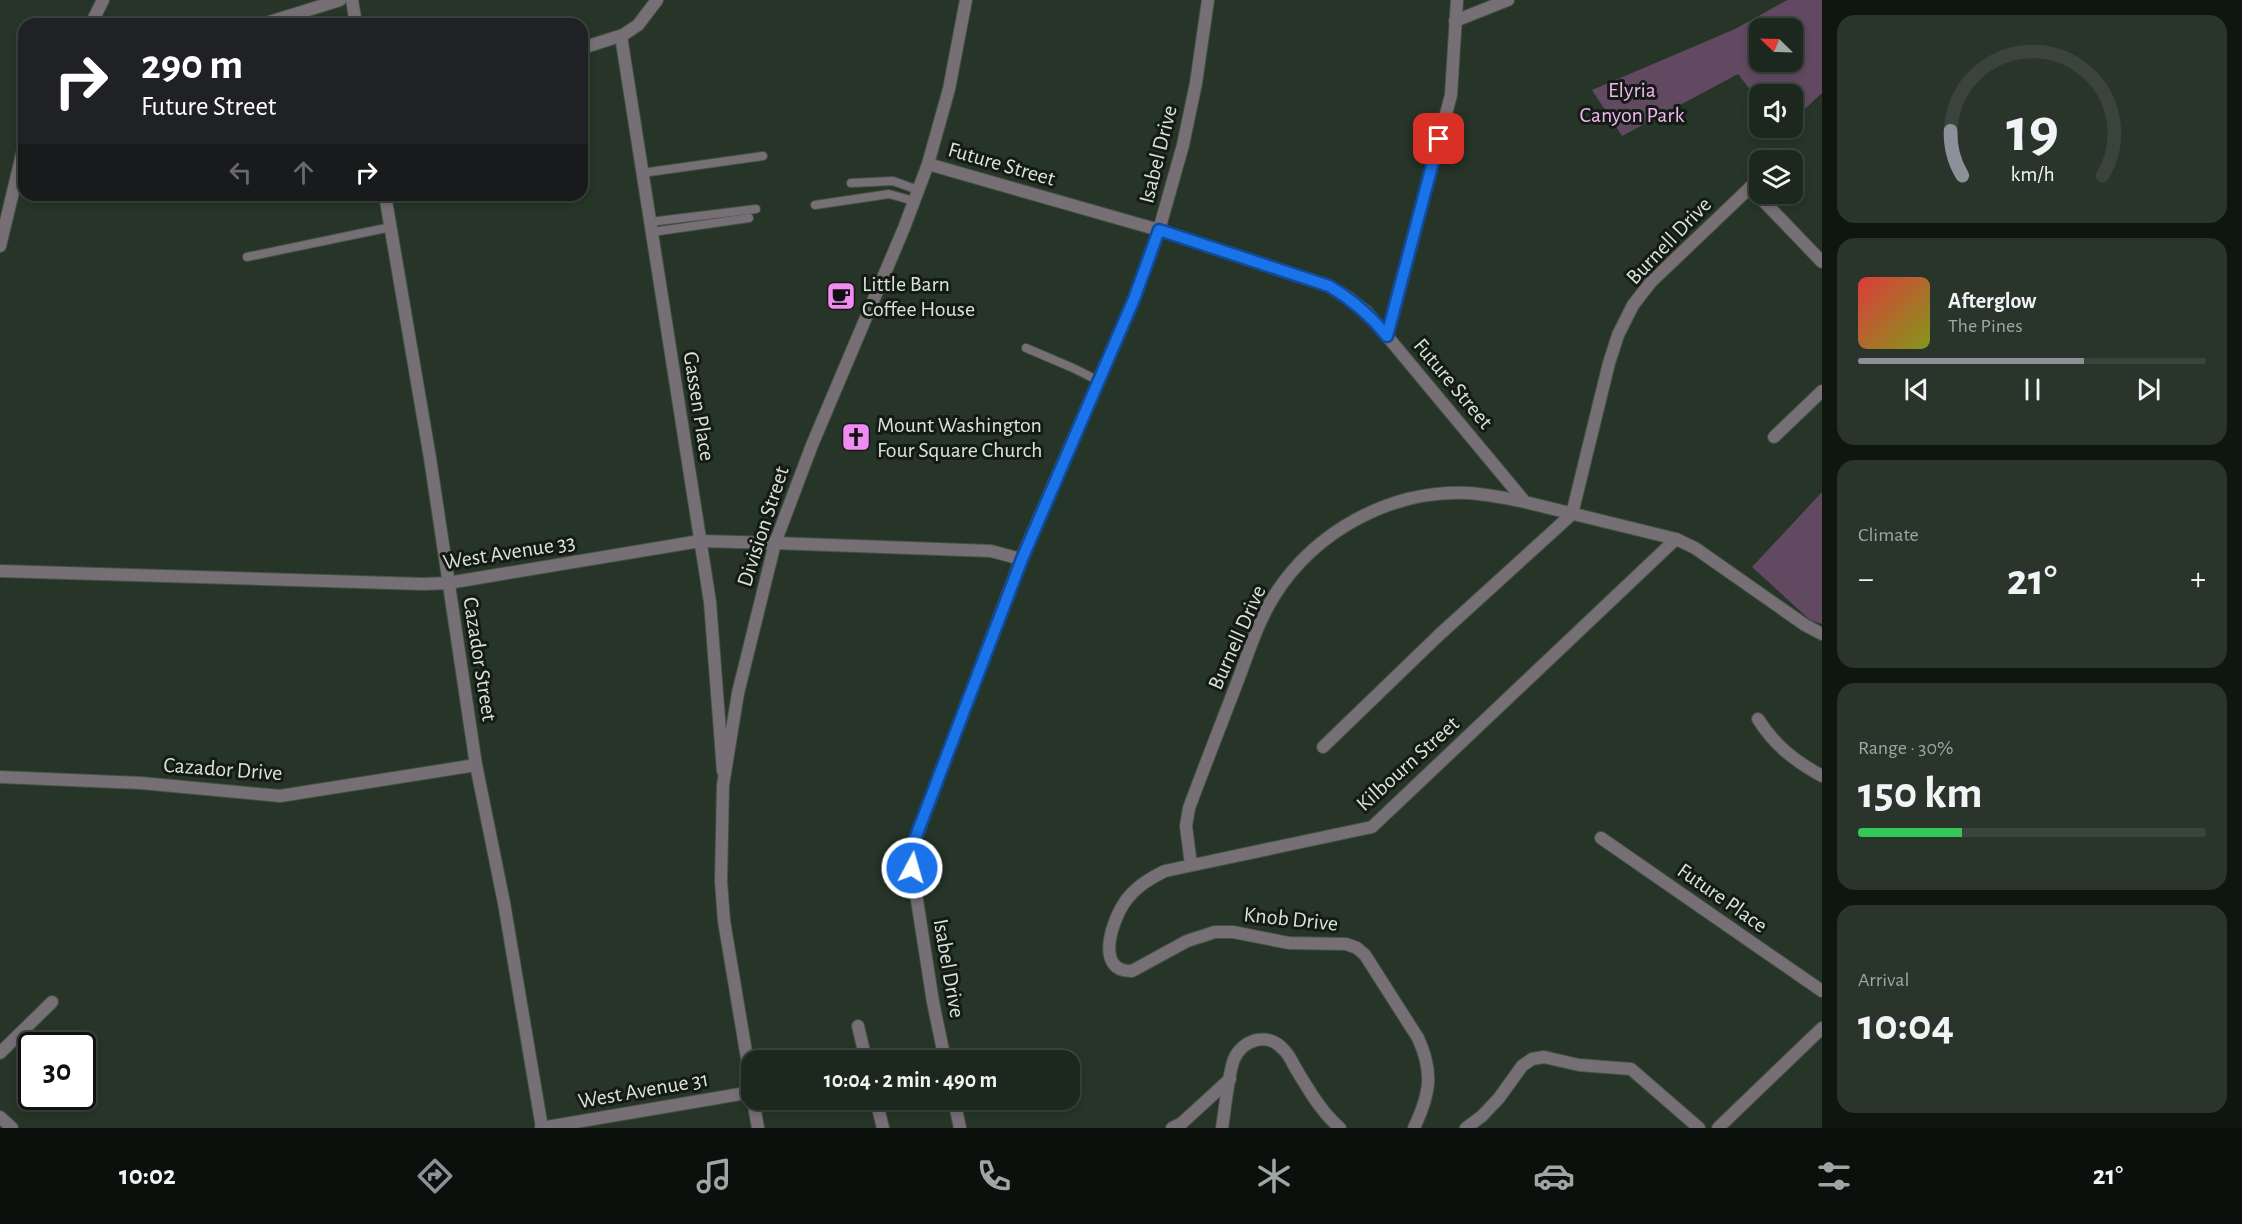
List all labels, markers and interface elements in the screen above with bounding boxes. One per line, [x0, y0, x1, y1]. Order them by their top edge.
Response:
north arrow [1749, 18, 1803, 72]
map controls [1749, 18, 1803, 204]
icon: right [42, 42, 120, 120]
text: 290 m [141, 44, 243, 86]
park label: Elyria Canyon Park [1580, 79, 1684, 126]
button: sound [1749, 84, 1803, 138]
text: Future Street [141, 93, 277, 120]
text: 19 [2006, 100, 2058, 162]
street label: Isabel Drive [1135, 103, 1181, 205]
pin [1413, 113, 1464, 164]
icon: arrive [1422, 122, 1455, 155]
street label: Future Street [946, 138, 1058, 190]
button: layers [1749, 150, 1803, 204]
icon: left [224, 156, 257, 189]
icon: ahead [287, 156, 320, 189]
icon: right [350, 156, 383, 189]
text: km/h [2010, 164, 2054, 185]
street label: Burnell Drive [1622, 193, 1715, 289]
place label: Little Barn Coffee House [862, 273, 975, 320]
cafe icon: Little Barn Coffee House [825, 280, 857, 312]
text: Afterglow [1948, 290, 2036, 312]
text: The Pines [1948, 316, 2023, 336]
street label: Future Street [1409, 334, 1497, 433]
street label: Gassen Place [680, 350, 718, 462]
icon: previous [1900, 373, 1933, 406]
icon: pause [2016, 373, 2049, 406]
icon: next [2132, 373, 2165, 406]
place label: Mount Washington Four Square Church [877, 414, 1042, 461]
church icon: Mount Washington Four Square Church [840, 421, 872, 453]
street label: Division Street [733, 463, 793, 589]
text: Climate [1858, 525, 1919, 545]
street label: West Avenue 33 [442, 531, 577, 573]
text: 21° [2007, 558, 2057, 603]
text: − [1858, 563, 1874, 596]
text: + [2190, 563, 2206, 596]
street label: Burnell Drive [1204, 582, 1270, 693]
street label: Cazador Street [459, 596, 501, 723]
street label: Kilbourn Street [1352, 712, 1463, 815]
text: Range · 30% [1858, 738, 1953, 758]
street label: Cazador Drive [163, 754, 283, 784]
text: 150 km [1858, 771, 1982, 816]
position arrow [880, 836, 944, 900]
street label: Future Place [1673, 859, 1771, 937]
street label: Knob Drive [1243, 903, 1339, 935]
street label: Isabel Drive [929, 917, 969, 1019]
text: Arrival [1858, 970, 1909, 990]
text: 10:04 [1858, 1003, 1954, 1048]
speed limit sign: 30 [18, 1032, 96, 1110]
street label: West Avenue 31 [576, 1068, 710, 1112]
text: 10:04 · 2 min · 490 m [824, 1069, 997, 1091]
icon: directions [414, 1155, 456, 1197]
icon: music [693, 1155, 735, 1197]
icon: phone [973, 1155, 1015, 1197]
icon: climate [1253, 1155, 1295, 1197]
icon: car [1533, 1155, 1575, 1197]
icon: filters [1813, 1155, 1855, 1197]
text: 10:02 [119, 1162, 176, 1189]
text: 21° [2093, 1162, 2123, 1189]

